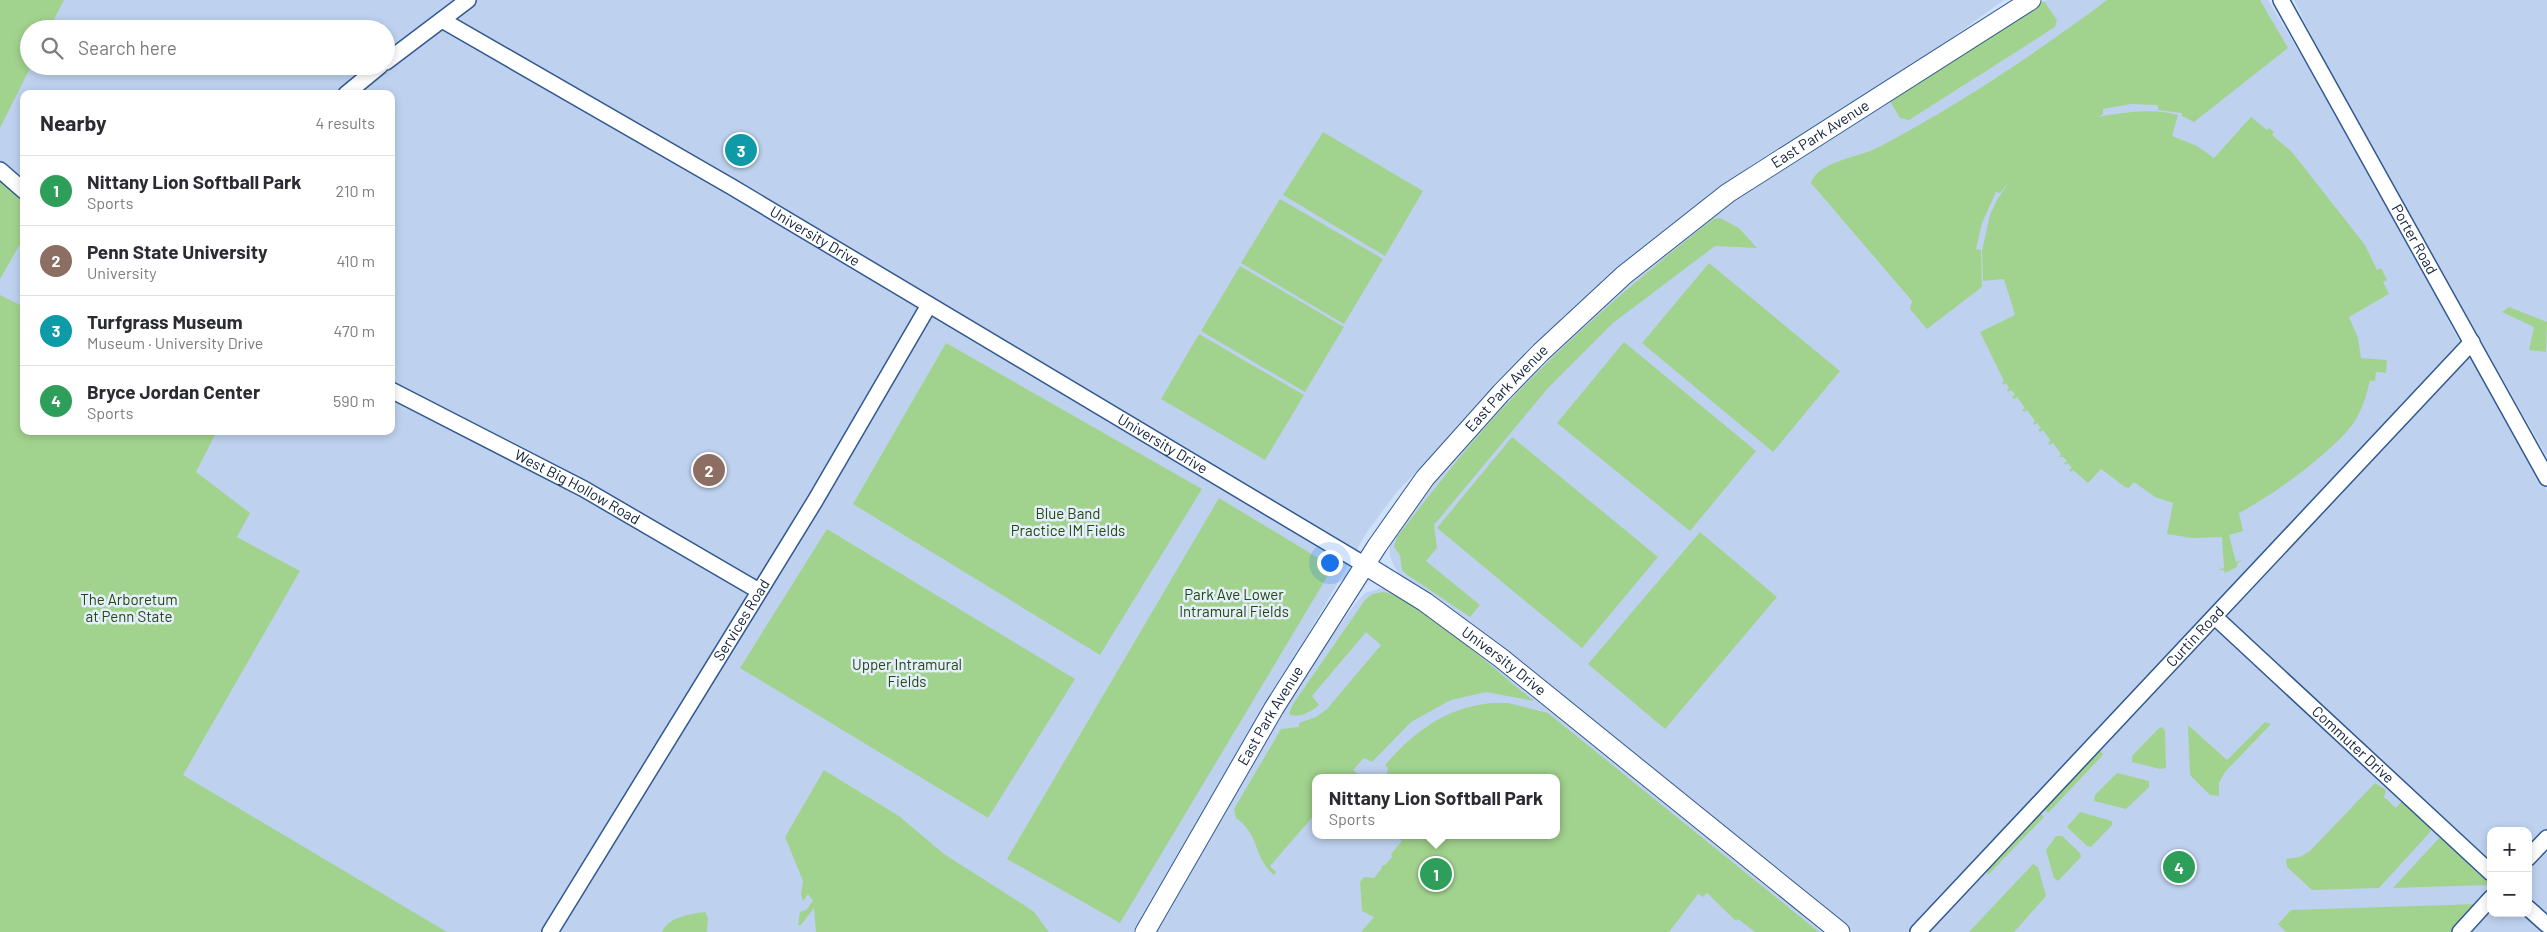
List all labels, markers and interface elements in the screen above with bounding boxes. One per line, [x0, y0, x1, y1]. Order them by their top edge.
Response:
search box [20, 20, 395, 75]
icon: search [38, 34, 66, 62]
text: Search here [78, 36, 177, 59]
street label: East Park Avenue [1767, 96, 1872, 171]
text: Nearby [40, 110, 106, 135]
text: 4 results [315, 113, 375, 132]
pin: 3 [725, 131, 757, 169]
text: Nittany Lion Softball Park [87, 170, 302, 193]
text: 1 [53, 181, 59, 200]
text: 210 m [336, 181, 375, 200]
text: Sports [87, 193, 133, 212]
street label: Porter Road [2388, 201, 2442, 277]
street label: University Drive [767, 202, 864, 269]
text: Penn State University [87, 240, 267, 263]
text: 2 [52, 251, 60, 270]
text: 410 m [337, 251, 375, 270]
text: University [87, 263, 157, 282]
text: Turfgrass Museum [87, 310, 243, 333]
text: 3 [52, 321, 60, 340]
text: 470 m [334, 321, 375, 340]
text: Museum · University Drive [87, 333, 263, 352]
street label: East Park Avenue [1461, 340, 1551, 435]
text: Bryce Jordan Center [87, 380, 260, 403]
text: 4 [51, 391, 61, 410]
text: 590 m [333, 391, 375, 410]
text: Sports [87, 403, 133, 422]
street label: University Drive [1115, 409, 1211, 477]
street label: West Big Hollow Road [512, 445, 644, 528]
pin: 2 [693, 451, 725, 489]
park label: Blue Band Practice IM Fields [1011, 504, 1125, 539]
your location [1317, 550, 1343, 576]
street label: Services Road [709, 575, 773, 664]
park label: Park Ave Lower Intramural Fields [1179, 585, 1289, 620]
park label: The Arboretum at Penn State [80, 590, 178, 625]
street label: Curtin Road [2162, 602, 2227, 670]
street label: University Drive [1459, 622, 1550, 699]
park label: Upper Intramural Fields [852, 655, 962, 690]
street label: East Park Avenue [1233, 662, 1306, 768]
street label: Commuter Drive [2309, 702, 2398, 787]
popup [1312, 774, 1560, 839]
text: Nittany Lion Softball Park [1329, 786, 1543, 809]
text: Sports [1329, 809, 1375, 828]
map controls [2487, 827, 2532, 917]
button: + [2487, 827, 2532, 872]
pin: 4 [2163, 848, 2195, 886]
pin: 1 [1420, 855, 1452, 893]
button: − [2487, 872, 2532, 917]

